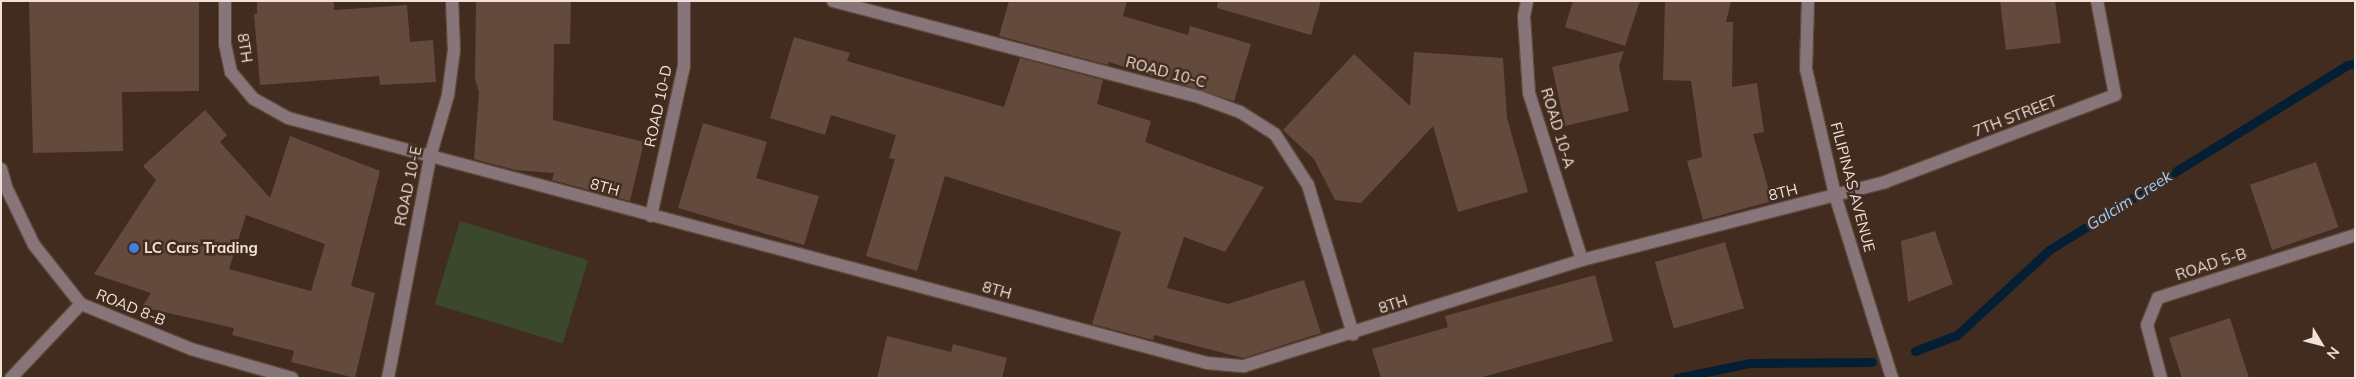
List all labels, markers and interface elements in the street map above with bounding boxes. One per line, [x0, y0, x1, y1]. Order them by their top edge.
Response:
street label: 8TH [234, 32, 256, 64]
street label: ROAD 10-C [1124, 53, 1208, 91]
street label: ROAD 10-D [641, 63, 675, 149]
street label: ROAD 10-A [1537, 86, 1579, 170]
street label: 7TH STREET [1970, 92, 2060, 140]
street label: FILIPINAS AVENUE [1827, 120, 1879, 254]
street label: ROAD 10-E [391, 144, 425, 228]
water label: Galcim Creek [2083, 166, 2175, 234]
street label: 8TH [588, 174, 622, 200]
street label: 8TH [1766, 180, 1800, 204]
place label: LC Cars Trading [144, 239, 258, 257]
marker: LC Cars Trading [128, 242, 140, 254]
street label: ROAD 5-B [2173, 244, 2249, 284]
street label: 8TH [980, 277, 1014, 303]
street label: ROAD 8-B [94, 285, 168, 329]
street label: 8TH [1376, 291, 1410, 317]
north arrow [2296, 319, 2346, 369]
text: N [2323, 343, 2343, 363]

